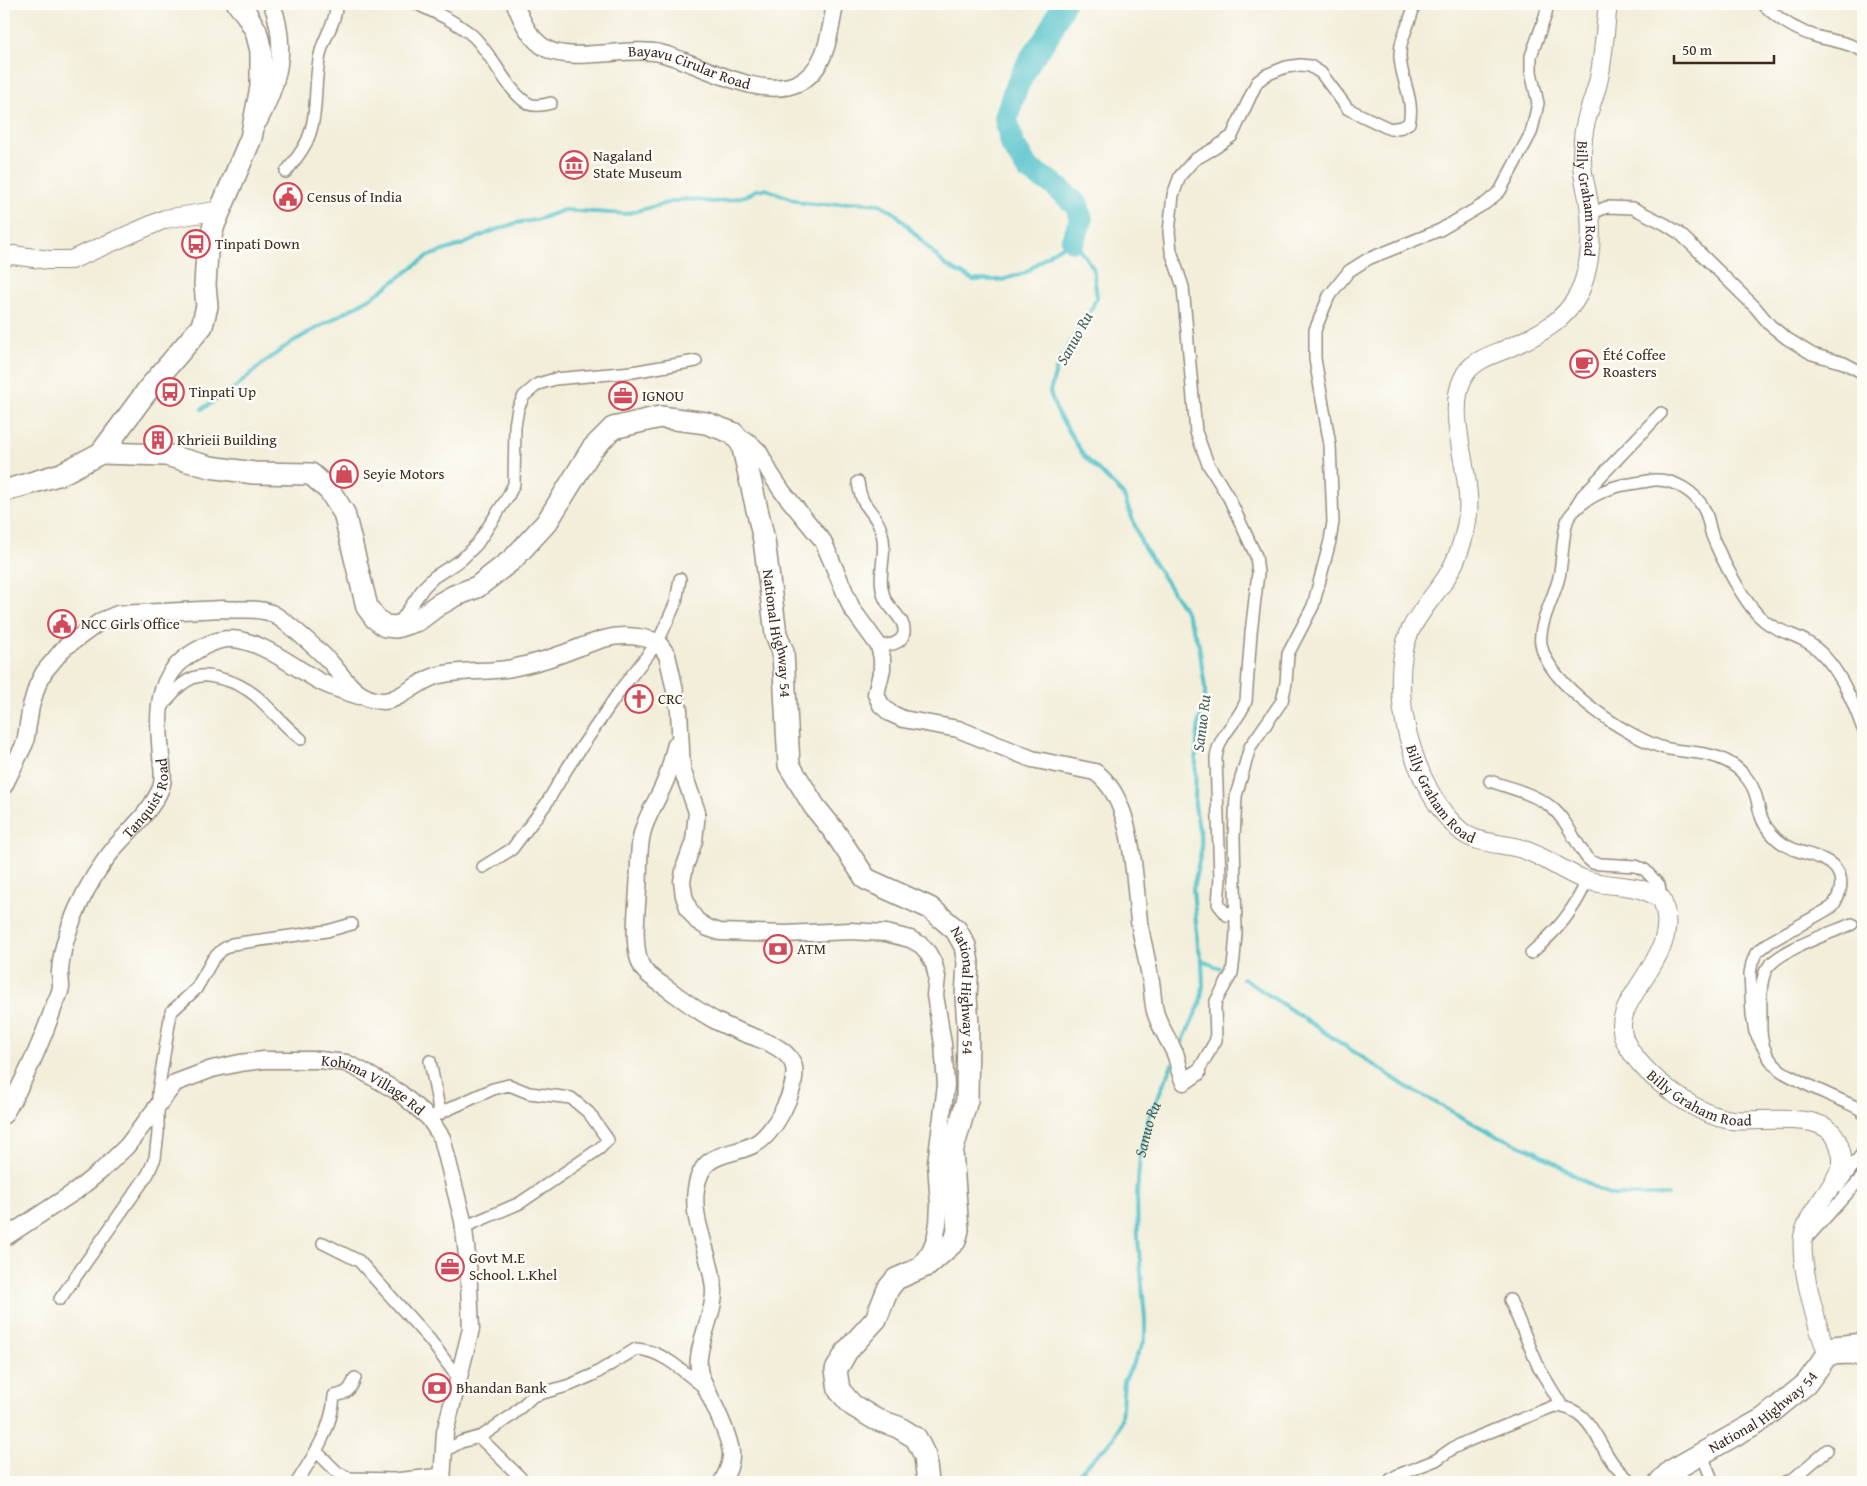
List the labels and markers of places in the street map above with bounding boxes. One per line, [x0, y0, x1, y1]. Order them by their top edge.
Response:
place label: Nagaland State Museum [593, 145, 683, 183]
museum icon: Nagaland State Museum [559, 150, 589, 180]
public building icon: Census of India [273, 182, 303, 212]
place label: Census of India [307, 186, 402, 207]
bus stop icon: Tinpati Down [181, 229, 211, 259]
place label: Tinpati Down [215, 233, 300, 254]
place label: Été Coffee Roasters [1603, 344, 1666, 382]
cafe icon: Été Coffee Roasters [1569, 349, 1599, 379]
bus stop icon: Tinpati Up [155, 377, 185, 407]
place label: Tinpati Up [189, 381, 256, 402]
office icon: IGNOU [608, 381, 638, 411]
place label: IGNOU [642, 385, 684, 406]
building icon: Khrieii Building [143, 425, 173, 455]
place label: Khrieii Building [177, 429, 277, 450]
shop icon: Seyie Motors [329, 459, 359, 489]
place label: Seyie Motors [363, 463, 444, 484]
public building icon: NCC Girls Office [47, 609, 77, 639]
place label: NCC Girls Office [81, 613, 180, 634]
church icon: CRC [624, 684, 654, 714]
place label: CRC [658, 688, 683, 709]
bank icon: ATM [763, 934, 793, 964]
place label: ATM [797, 938, 826, 959]
place label: Govt M.E School. L.Khel [469, 1247, 557, 1285]
office icon: Govt M.E School. L.Khel [435, 1252, 465, 1282]
bank icon: Bhandan Bank [422, 1373, 452, 1403]
place label: Bhandan Bank [456, 1377, 547, 1398]

